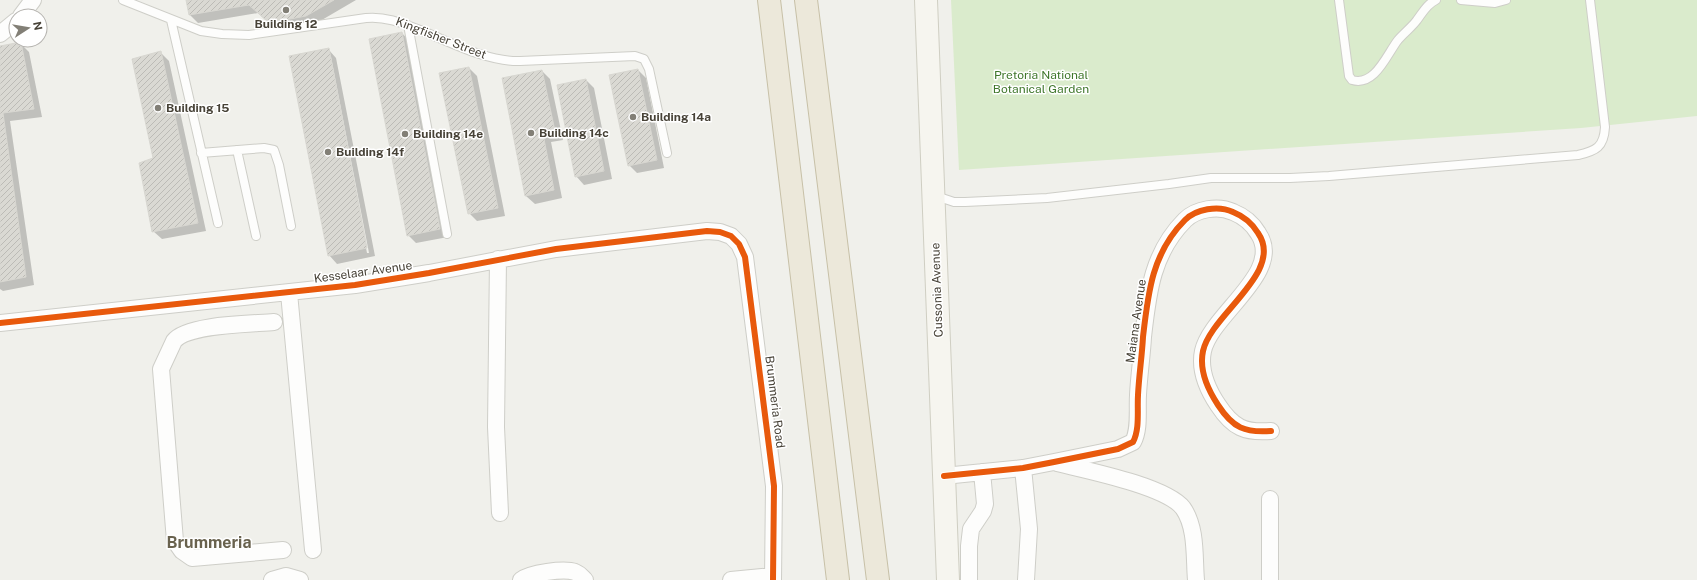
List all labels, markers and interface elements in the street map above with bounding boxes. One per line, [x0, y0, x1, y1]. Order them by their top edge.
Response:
marker: Building 12 [281, 5, 291, 15]
north arrow [8, 8, 48, 48]
street label: Kingfisher Street [394, 14, 489, 62]
place label: Building 12 [255, 17, 318, 31]
text: N [31, 20, 45, 31]
park label: Pretoria National Botanical Garden [993, 68, 1089, 96]
place label: Building 15 [166, 101, 229, 115]
marker: Building 15 [153, 103, 163, 113]
place label: Building 14a [641, 110, 711, 124]
marker: Building 14a [628, 112, 638, 122]
place label: Building 14c [539, 126, 609, 140]
place label: Building 14e [413, 127, 483, 141]
marker: Building 14c [526, 128, 536, 138]
marker: Building 14e [400, 129, 410, 139]
place label: Building 14f [336, 145, 404, 159]
marker: Building 14f [323, 147, 333, 157]
street label: Cussonia Avenue [928, 242, 946, 338]
street label: Kesselaar Avenue [313, 258, 413, 286]
street label: Maiana Avenue [1123, 278, 1149, 364]
street label: Brummeria Road [762, 355, 788, 449]
district label: Brummeria [167, 533, 251, 552]

